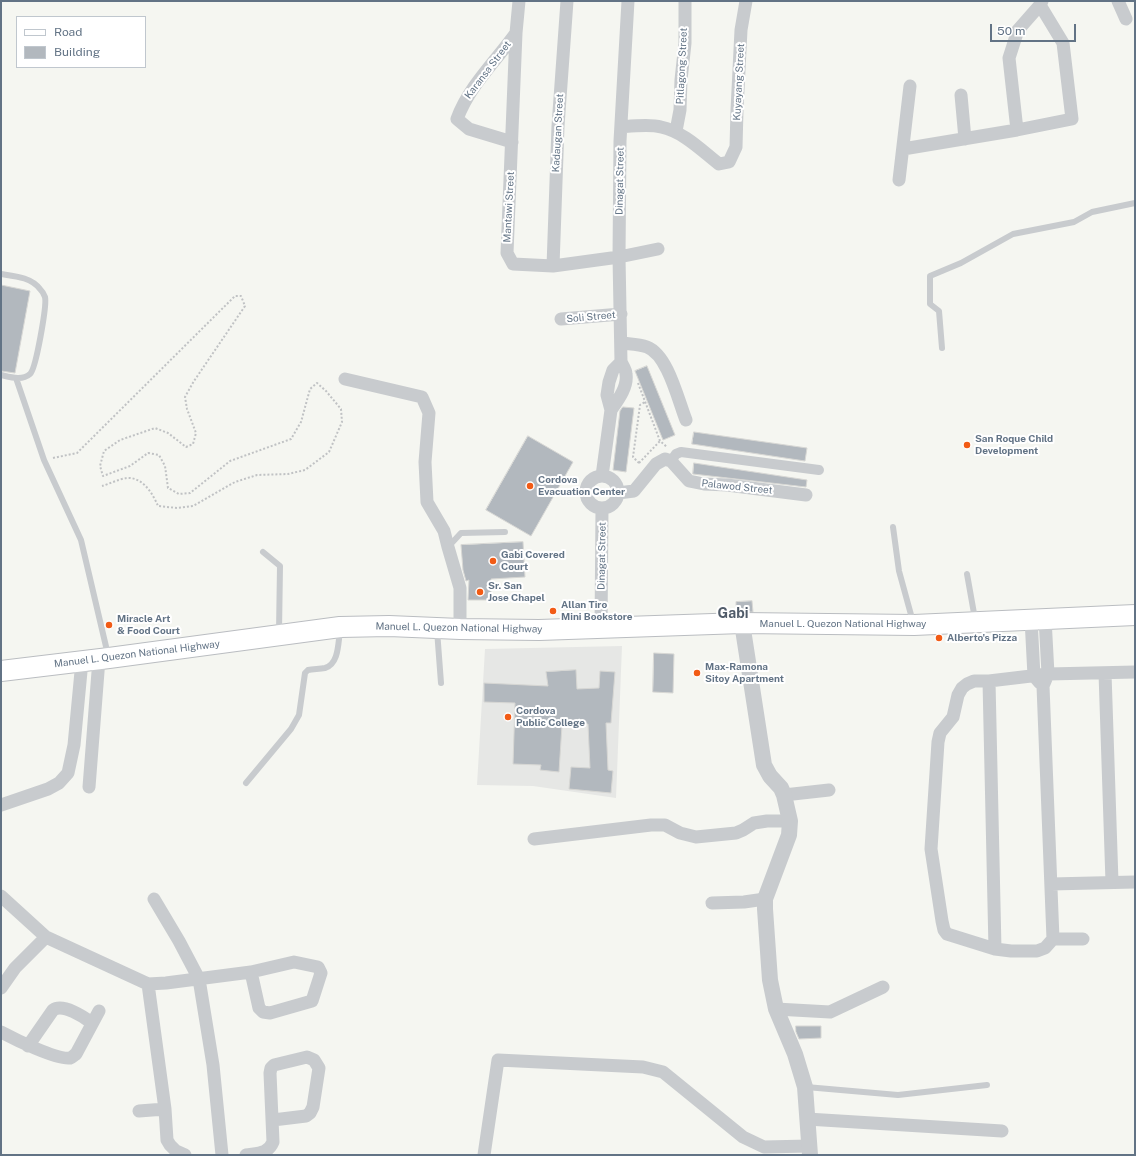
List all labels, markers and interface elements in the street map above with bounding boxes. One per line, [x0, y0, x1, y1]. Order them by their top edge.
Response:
legend [16, 16, 146, 68]
scale bar [992, 16, 1078, 42]
text: 50 m [997, 24, 1025, 38]
text: Road [54, 25, 82, 39]
street label: Pitlagong Street [674, 27, 690, 105]
street label: Karansa Street [462, 39, 514, 101]
street label: Kuyayang Street [731, 43, 747, 121]
text: Building [54, 45, 100, 59]
street label: Kadaugan Street [550, 93, 566, 173]
street label: Dinagat Street [613, 147, 627, 215]
street label: Mantawi Street [501, 171, 517, 243]
street label: Soli Street [566, 309, 616, 325]
place label: San Roque Child Development [975, 433, 1053, 456]
marker: San Roque Child Development [962, 440, 972, 450]
place label: Cordova Evacuation Center [538, 474, 625, 498]
street label: Palawod Street [701, 477, 773, 497]
marker: Cordova Evacuation Center [525, 481, 535, 491]
street label: Dinagat Street [595, 522, 609, 590]
place label: Gabi Covered Court [501, 549, 565, 572]
marker: Gabi Covered Court [488, 556, 498, 566]
place label: Sr. San Jose Chapel [488, 580, 545, 604]
marker: Sr. San Jose Chapel [475, 587, 485, 597]
place label: Allan Tiro Mini Bookstore [561, 599, 633, 622]
marker: Allan Tiro Mini Bookstore [548, 606, 558, 616]
district label: Gabi [718, 606, 748, 622]
place label: Miracle Art & Food Court [117, 613, 180, 636]
street label: Manuel L. Quezon National Highway [760, 618, 926, 630]
marker: Miracle Art & Food Court [104, 620, 114, 630]
street label: Manuel L. Quezon National Highway [375, 621, 543, 635]
place label: Alberto's Pizza [947, 632, 1017, 644]
marker: Alberto's Pizza [934, 633, 944, 643]
street label: Manuel L. Quezon National Highway [53, 638, 221, 670]
place label: Max-Ramona Sitoy Apartment [705, 661, 784, 684]
marker: Max-Ramona Sitoy Apartment [692, 668, 702, 678]
place label: Cordova Public College [516, 705, 585, 728]
marker: Cordova Public College [503, 712, 513, 722]

